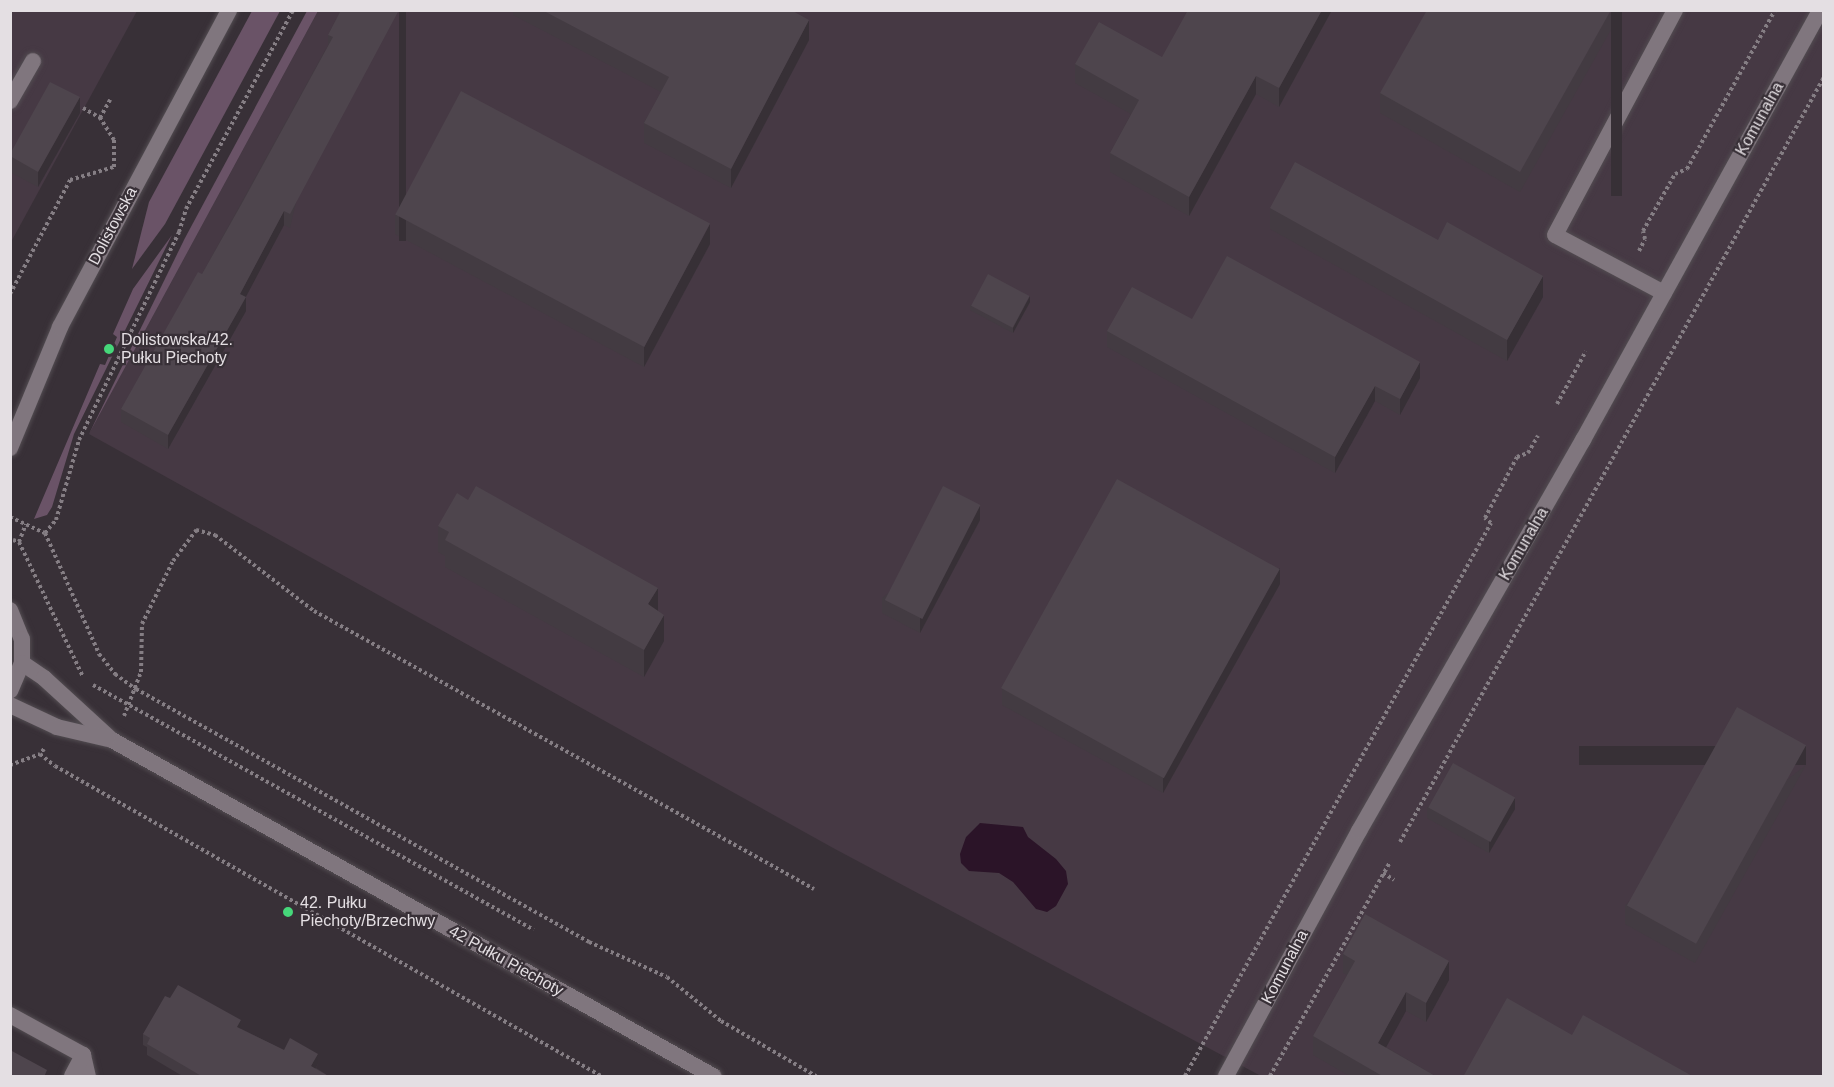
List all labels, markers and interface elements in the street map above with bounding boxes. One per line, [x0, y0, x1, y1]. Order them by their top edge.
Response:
street label: Komunalna [1732, 79, 1788, 159]
street label: Dolistowska [84, 184, 142, 268]
place label: Dolistowska/42. Pułku Piechoty [121, 330, 233, 368]
marker: Dolistowska/42. Pułku Piechoty [102, 342, 116, 356]
street label: Komunalna [1495, 504, 1553, 584]
place label: 42. Pułku Piechoty/Brzechwy [300, 893, 435, 931]
marker: 42. Pułku Piechoty/Brzechwy [281, 905, 295, 919]
street label: 42 Pułku Piechoty [445, 922, 567, 1000]
street label: Komunalna [1258, 927, 1312, 1007]

